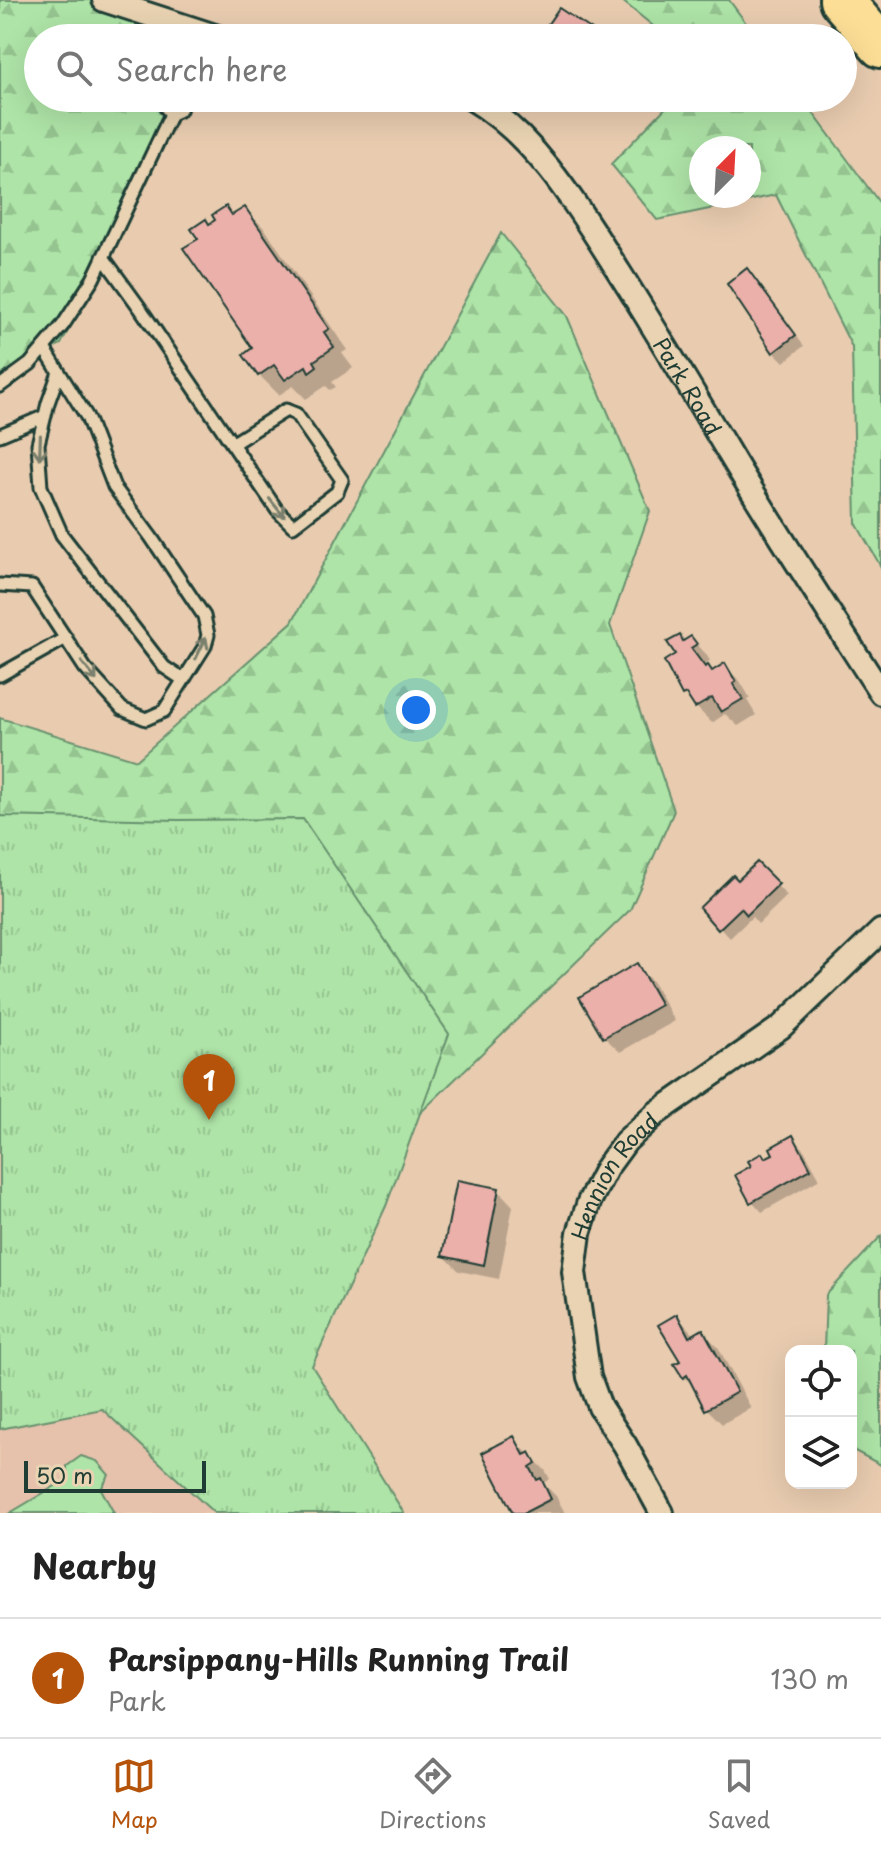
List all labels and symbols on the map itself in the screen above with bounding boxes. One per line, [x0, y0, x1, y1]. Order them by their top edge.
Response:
north arrow [689, 136, 761, 208]
street label: Park Road [647, 330, 731, 441]
one-way arrow [32, 433, 47, 460]
one-way arrow [268, 497, 285, 518]
one-way arrow [194, 637, 209, 661]
one-way arrow [80, 660, 98, 681]
your location [396, 690, 436, 730]
pin: 1 [183, 1054, 235, 1120]
street label: Hennion Road [561, 1103, 665, 1244]
scale bar [24, 1457, 206, 1493]

